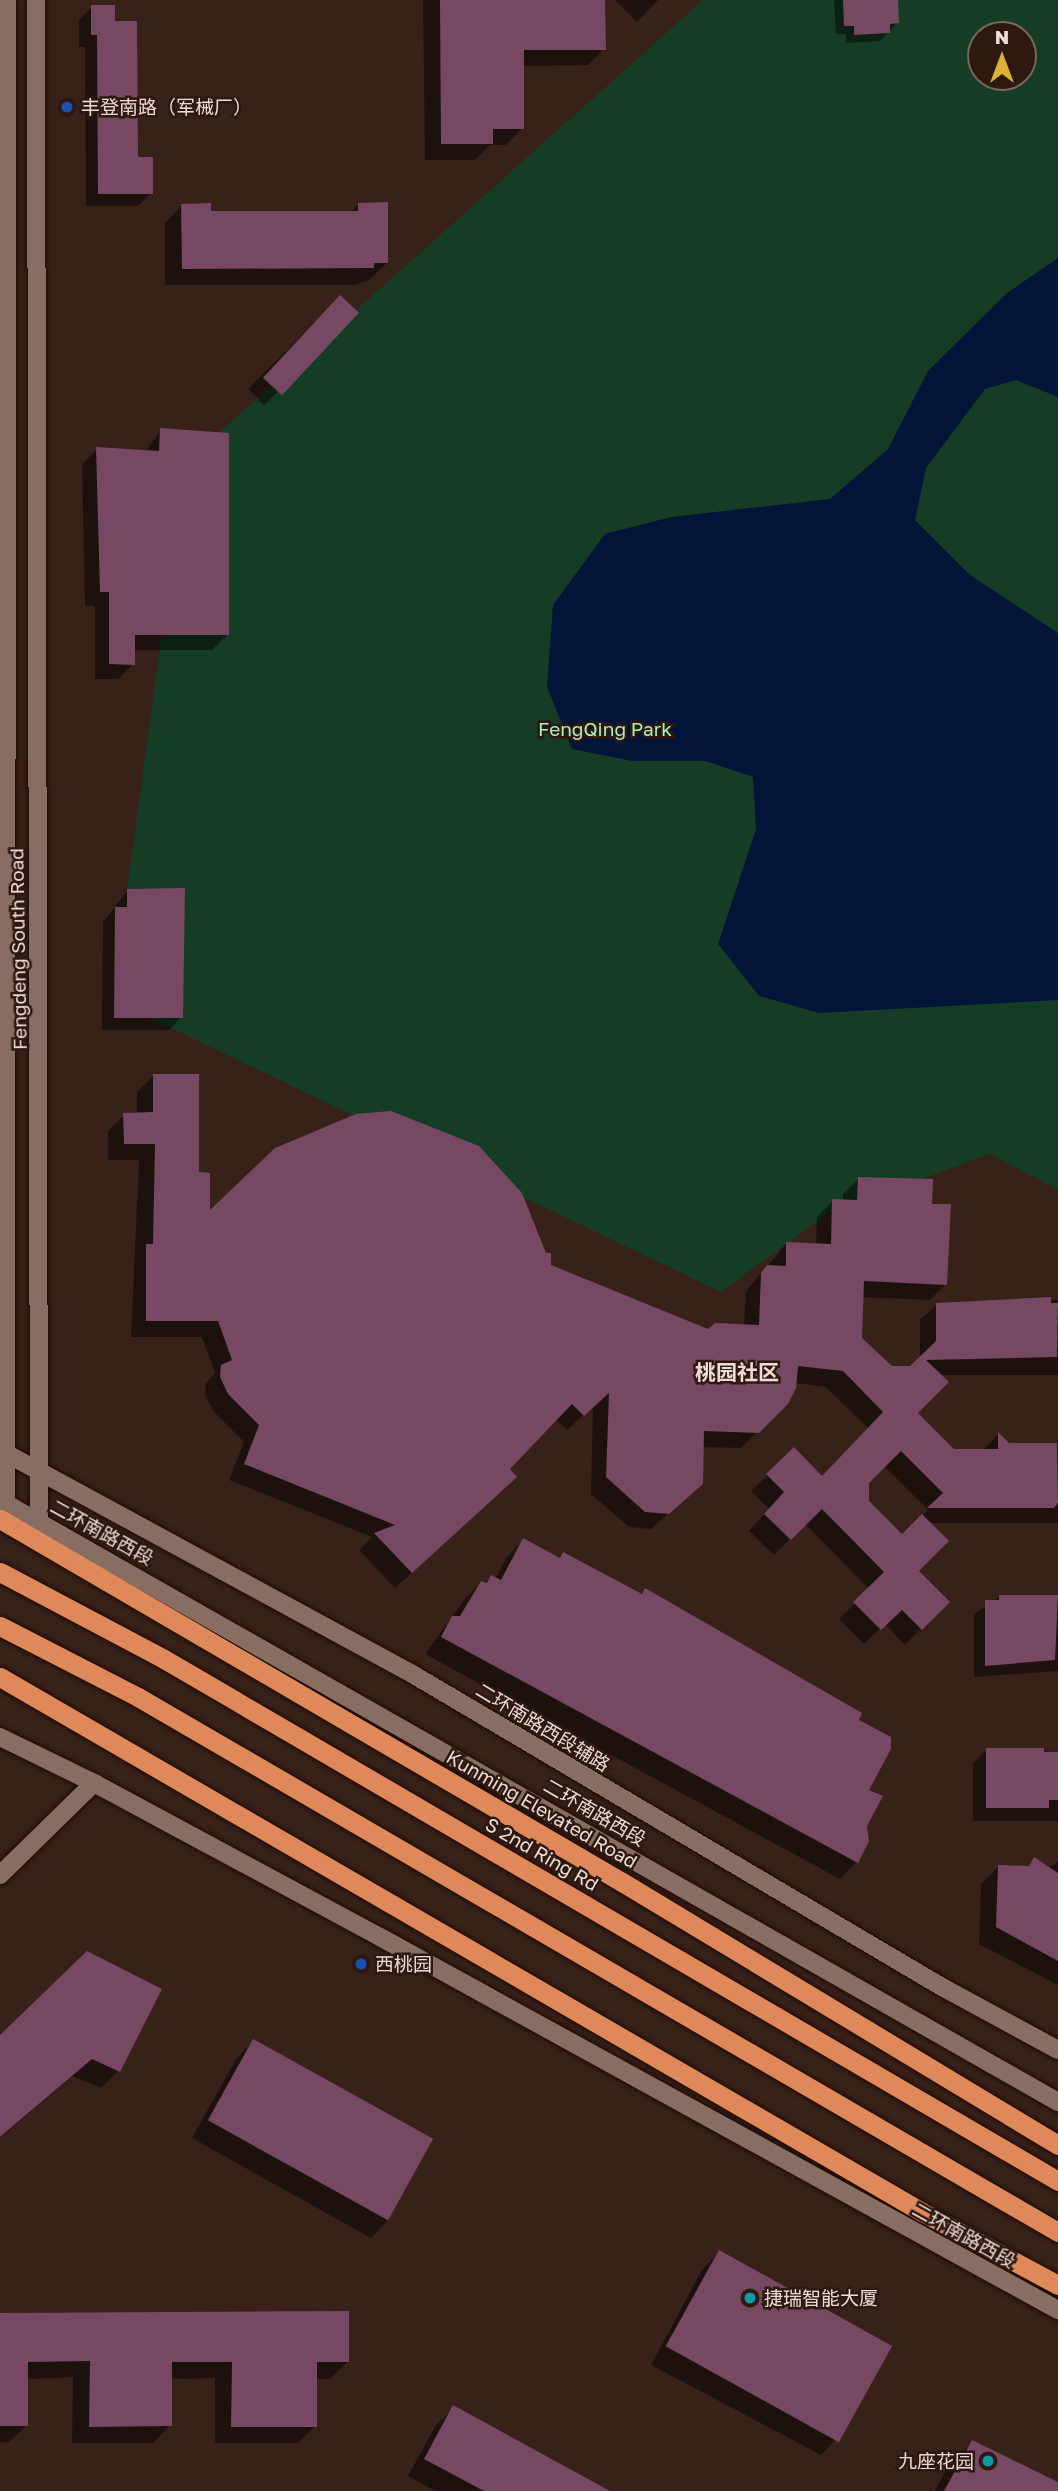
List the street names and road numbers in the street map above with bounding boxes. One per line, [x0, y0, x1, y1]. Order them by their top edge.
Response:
street label: Fengdeng South Road [5, 848, 31, 1050]
street label: 二环南路西段 [47, 1494, 157, 1570]
street label: 二环南路西段辅路 [472, 1678, 614, 1776]
street label: Kunming Elevated Road [443, 1745, 641, 1873]
street label: 二环南路西段 [540, 1774, 650, 1850]
street label: S 2nd Ring Rd [481, 1812, 603, 1896]
street label: 二环南路西段 [909, 2197, 1019, 2273]

